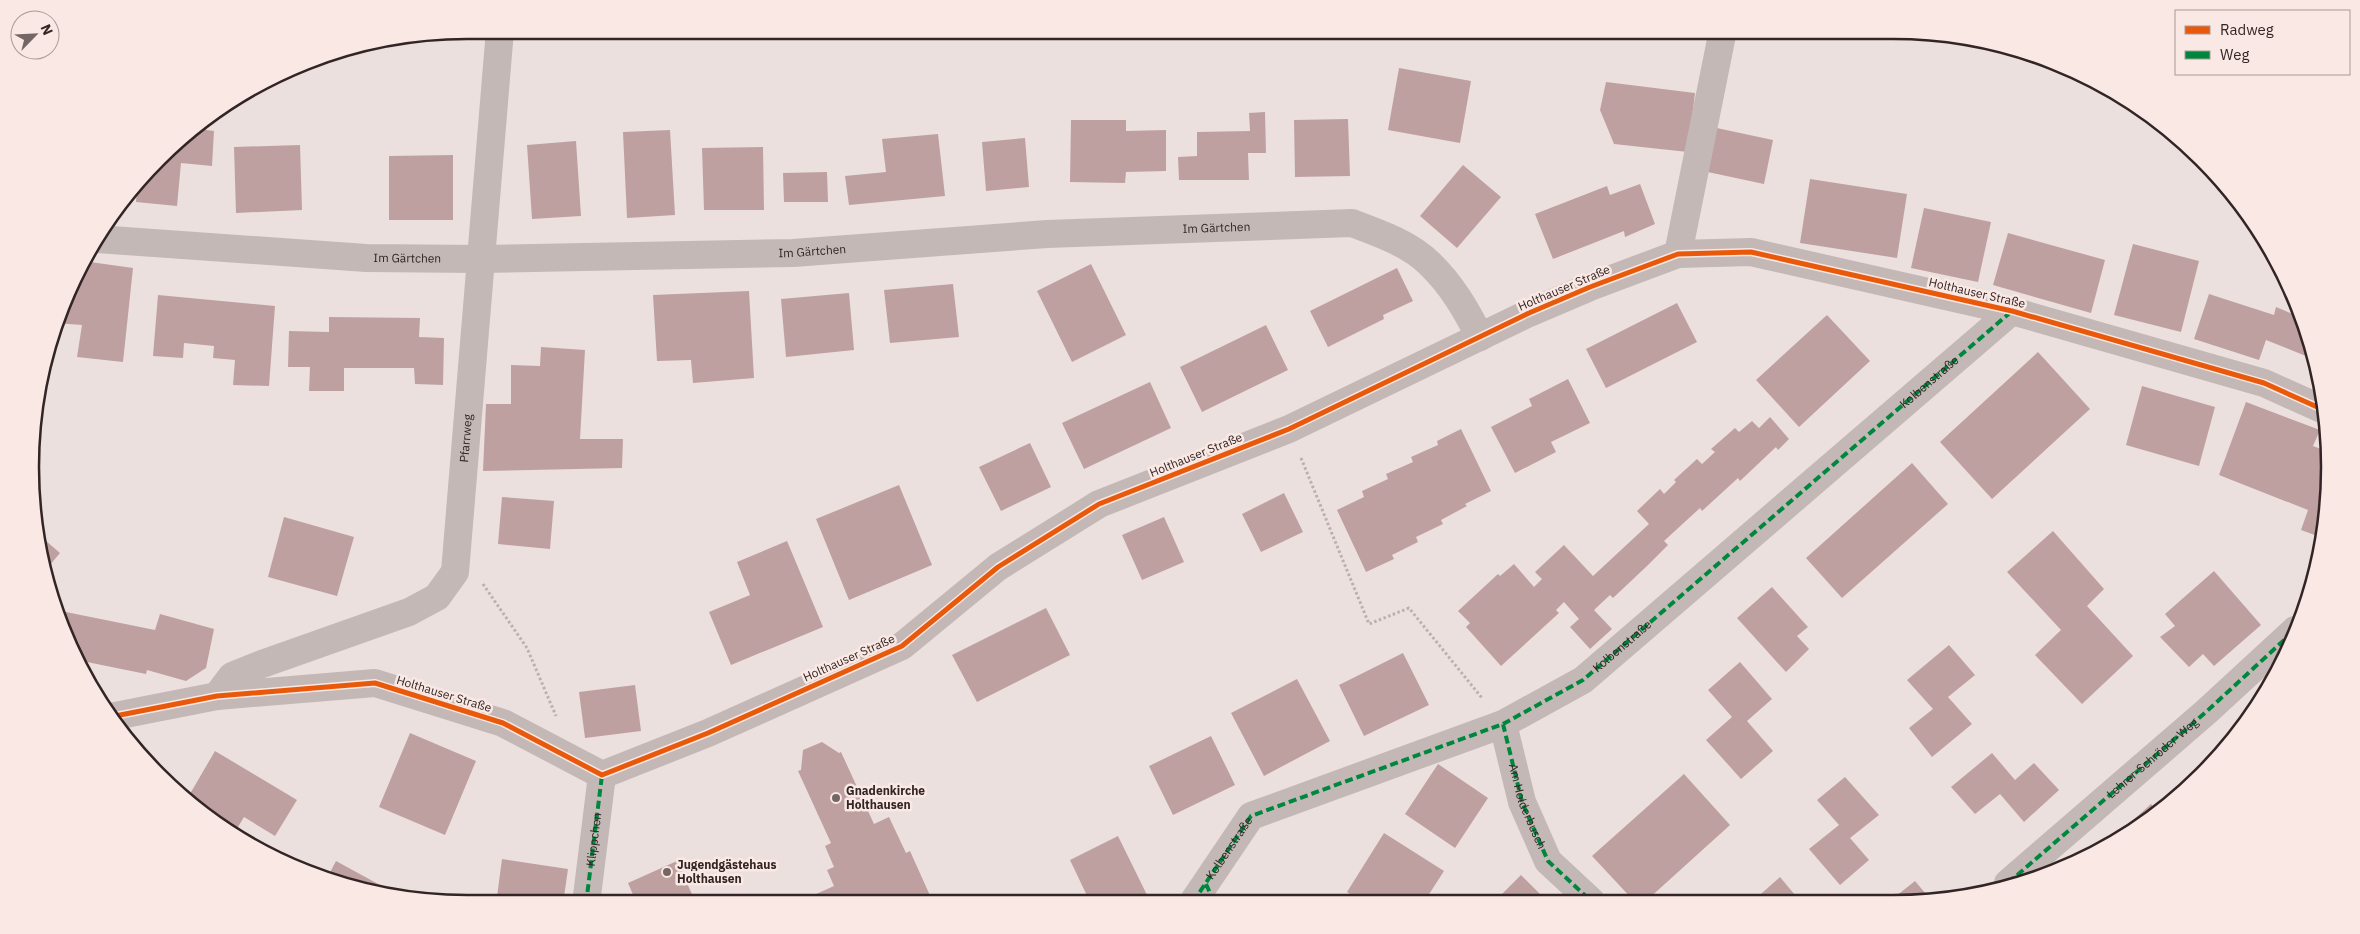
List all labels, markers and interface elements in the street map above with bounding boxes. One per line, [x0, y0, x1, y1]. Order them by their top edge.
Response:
north arrow [10, 10, 60, 60]
legend [2175, 10, 2350, 75]
text: Radweg [2220, 20, 2274, 39]
text: N [37, 21, 57, 38]
text: Weg [2220, 45, 2249, 64]
street label: Im Gärtchen [1182, 219, 1251, 236]
street label: Im Gärtchen [778, 241, 847, 260]
street label: Im Gärtchen [373, 250, 441, 266]
street label: Holthauser Straße [1516, 261, 1612, 314]
street label: Holthauser Straße [1927, 274, 2027, 311]
street label: Kolbenstraße [1896, 352, 1962, 411]
street label: Pfarrweg [456, 413, 475, 463]
street label: Holthauser Straße [1147, 429, 1245, 480]
street label: Kolbenstraße [1589, 616, 1655, 675]
street label: Holthauser Straße [801, 630, 897, 684]
street label: Holthauser Straße [395, 672, 494, 715]
street label: Lehrer-Schröder-Weg [2103, 714, 2201, 801]
street label: Am Holderbusch [1506, 762, 1550, 851]
place label: Gnadenkirche Holthausen [846, 783, 925, 812]
marker: Gnadenkirche Holthausen [830, 792, 842, 804]
street label: Klippchen [583, 812, 604, 867]
street label: Kolbenstraße [1202, 813, 1256, 882]
place label: Jugendgästehaus Holthausen [677, 857, 776, 886]
marker: Jugendgästehaus Holthausen [661, 866, 673, 878]

